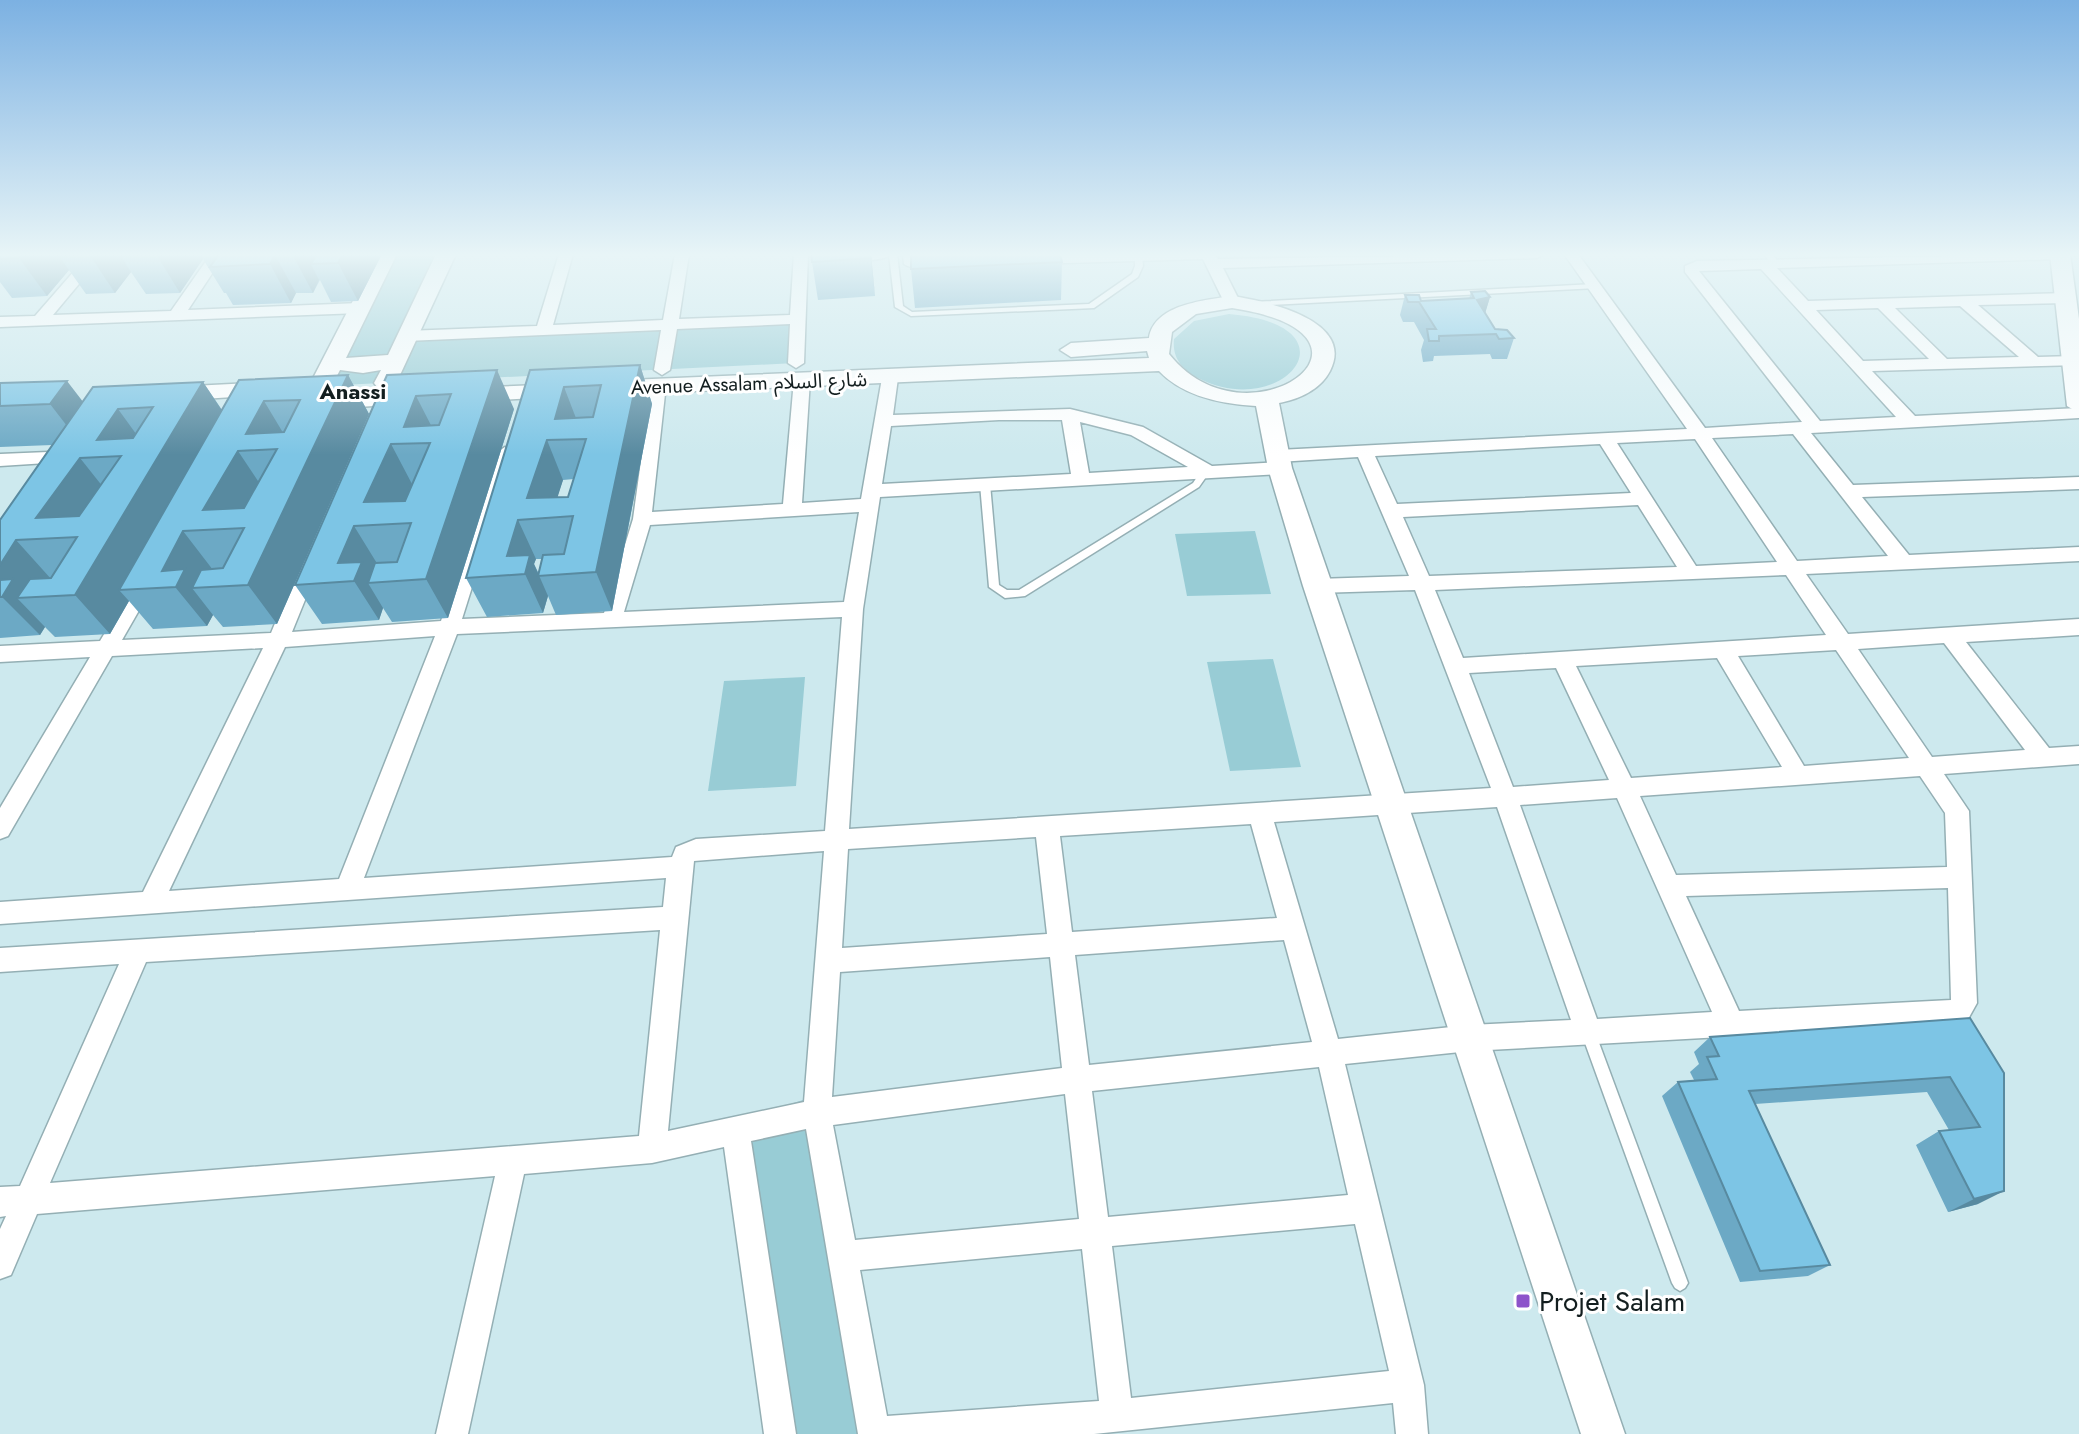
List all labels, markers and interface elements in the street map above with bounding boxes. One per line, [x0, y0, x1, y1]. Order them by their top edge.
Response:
street label: Avenue Assalam شارع السلام [630, 365, 868, 402]
district label: Anassi [319, 375, 386, 407]
place label: Projet Salam [1539, 1281, 1685, 1322]
marker: Projet Salam [1514, 1292, 1532, 1310]

